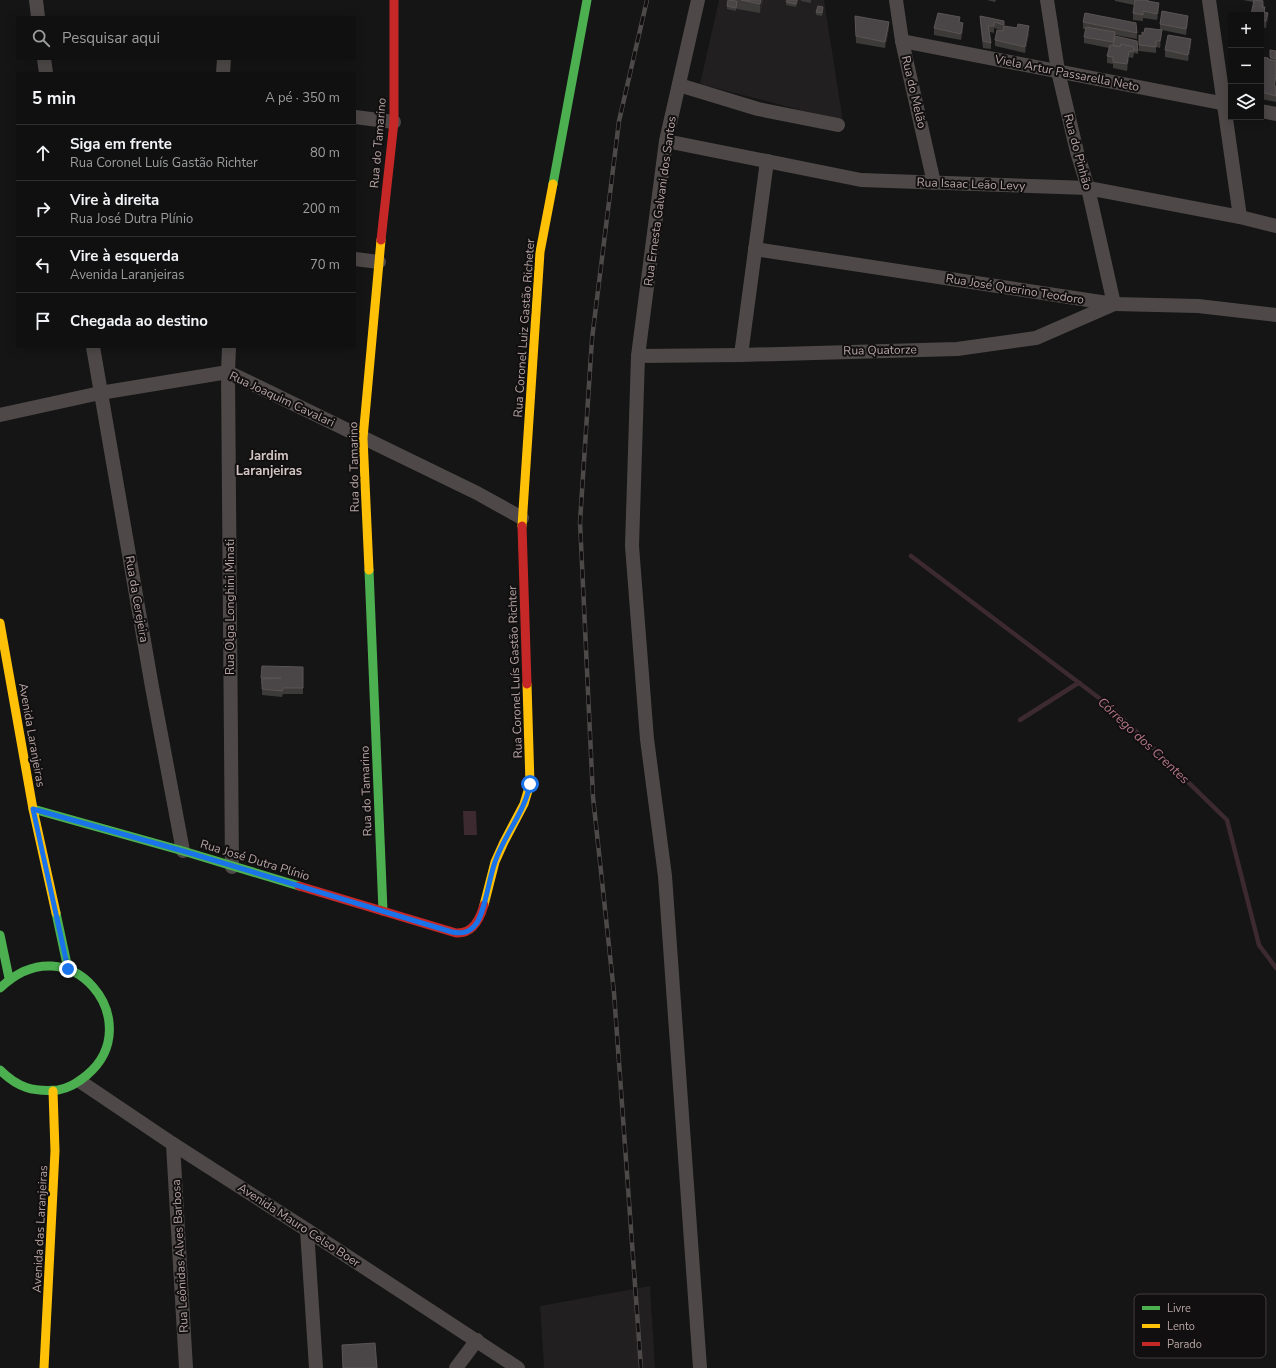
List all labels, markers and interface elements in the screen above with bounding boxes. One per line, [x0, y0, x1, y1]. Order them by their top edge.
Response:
map controls [1228, 12, 1264, 120]
button: + [1228, 12, 1264, 48]
search box [16, 16, 356, 60]
icon: search [30, 27, 52, 49]
text: Pesquisar aqui [62, 28, 160, 48]
button: − [1228, 48, 1264, 84]
street label: Viela Artur Passarella Neto [992, 51, 1141, 95]
street label: Rua do Melão [898, 54, 930, 130]
button: layers [1228, 84, 1264, 120]
text: 5 min [32, 87, 76, 110]
text: A pé · 350 m [265, 89, 340, 107]
street label: Rua do Tamarino [366, 97, 390, 189]
street label: Rua do Pinhão [1060, 112, 1096, 192]
street label: Rua Ernesta Galvani dos Santos [640, 115, 680, 287]
text: Siga em frente [70, 134, 172, 154]
icon: ahead [32, 142, 54, 164]
text: 80 m [310, 144, 340, 162]
text: Rua Coronel Luís Gastão Richter [70, 154, 258, 172]
street label: Rua Isaac Leão Levy [916, 174, 1026, 194]
text: Vire à direita [70, 190, 159, 210]
icon: right [32, 198, 54, 220]
text: 200 m [302, 200, 340, 218]
text: Rua José Dutra Plínio [70, 210, 193, 228]
street label: Rua Coronel Luiz Gastão Richeter [510, 237, 538, 418]
text: Vire à esquerda [70, 246, 179, 266]
icon: left [32, 254, 54, 276]
text: 70 m [310, 256, 340, 274]
text: Avenida Laranjeiras [70, 266, 184, 284]
street label: Rua José Querino Teodoro [945, 270, 1086, 308]
icon: arrive [32, 310, 54, 332]
text: Chegada ao destino [70, 311, 208, 331]
street label: Rua Quatorze [843, 341, 917, 359]
street label: Rua Joaquim Cavalari [227, 368, 337, 430]
street label: Rua do Tamarino [345, 421, 363, 513]
district label: Jardim Laranjeiras [236, 447, 302, 480]
street label: Rua Olga Longhini Minati [222, 539, 238, 675]
street label: Rua da Cerejeira [121, 554, 153, 644]
street label: Rua Coronel Luís Gastão Richter [504, 585, 526, 759]
street label: Avenida Laranjeiras [15, 682, 49, 789]
water label: Córrego dos Crentes [1093, 693, 1193, 788]
street label: Rua do Tamarino [356, 745, 376, 837]
route start [521, 775, 539, 793]
street label: Rua José Dutra Plínio [198, 836, 312, 884]
route end [59, 960, 77, 978]
street label: Avenida das Laranjeiras [29, 1165, 51, 1293]
street label: Rua Leônidas Alves Barbosa [168, 1179, 192, 1333]
street label: Avenida Mauro Celso Boer [235, 1179, 364, 1271]
legend [1134, 1294, 1266, 1358]
text: Livre [1167, 1301, 1191, 1316]
text: Lento [1167, 1319, 1195, 1334]
text: Parado [1167, 1337, 1202, 1352]

